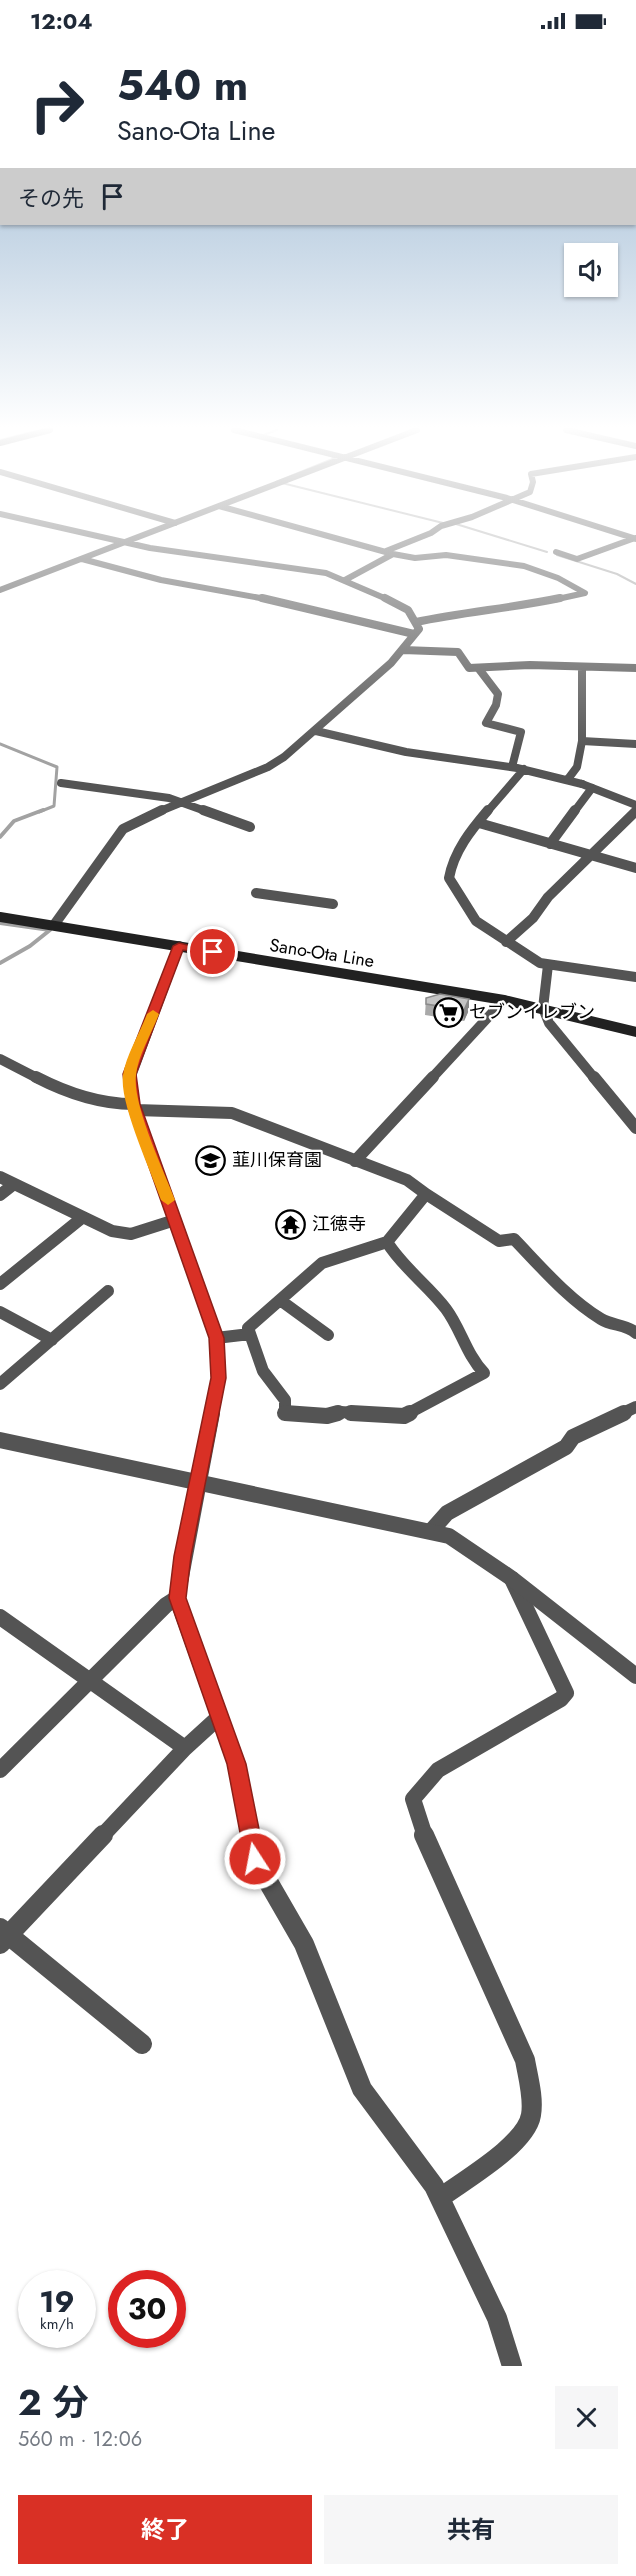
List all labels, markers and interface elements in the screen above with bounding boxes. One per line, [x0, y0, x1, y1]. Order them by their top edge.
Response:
text: 12:04 [30, 5, 93, 37]
text: 540 m [117, 55, 248, 116]
icon: right [18, 66, 96, 144]
text: Sano-Ota Line [117, 111, 276, 150]
icon: arrive [96, 180, 129, 213]
text: その先 [18, 182, 84, 214]
map controls [564, 243, 618, 297]
button: sound [564, 243, 618, 297]
pin [187, 926, 238, 977]
street label: Sano-Ota Line [268, 932, 376, 974]
icon: arrive [196, 935, 229, 968]
supermarket icon: セブンイレブン [432, 996, 464, 1028]
place label: セブンイレブン [469, 999, 595, 1025]
school or university icon: 韮川保育園 [195, 1144, 227, 1176]
place label: 韮川保育園 [232, 1147, 322, 1173]
temple icon: 江徳寺 [275, 1208, 307, 1240]
place label: 江徳寺 [312, 1211, 366, 1237]
position arrow [223, 1827, 287, 1891]
speed limit sign: 30 [108, 2270, 186, 2348]
text: 19 [39, 2280, 75, 2323]
text: km/h [40, 2313, 74, 2335]
text: 2 分 [18, 2376, 88, 2428]
button: close [555, 2386, 618, 2449]
text: 560 m · 12:06 [18, 2425, 142, 2454]
button: 終了 [18, 2495, 312, 2564]
button: 共有 [324, 2495, 618, 2564]

